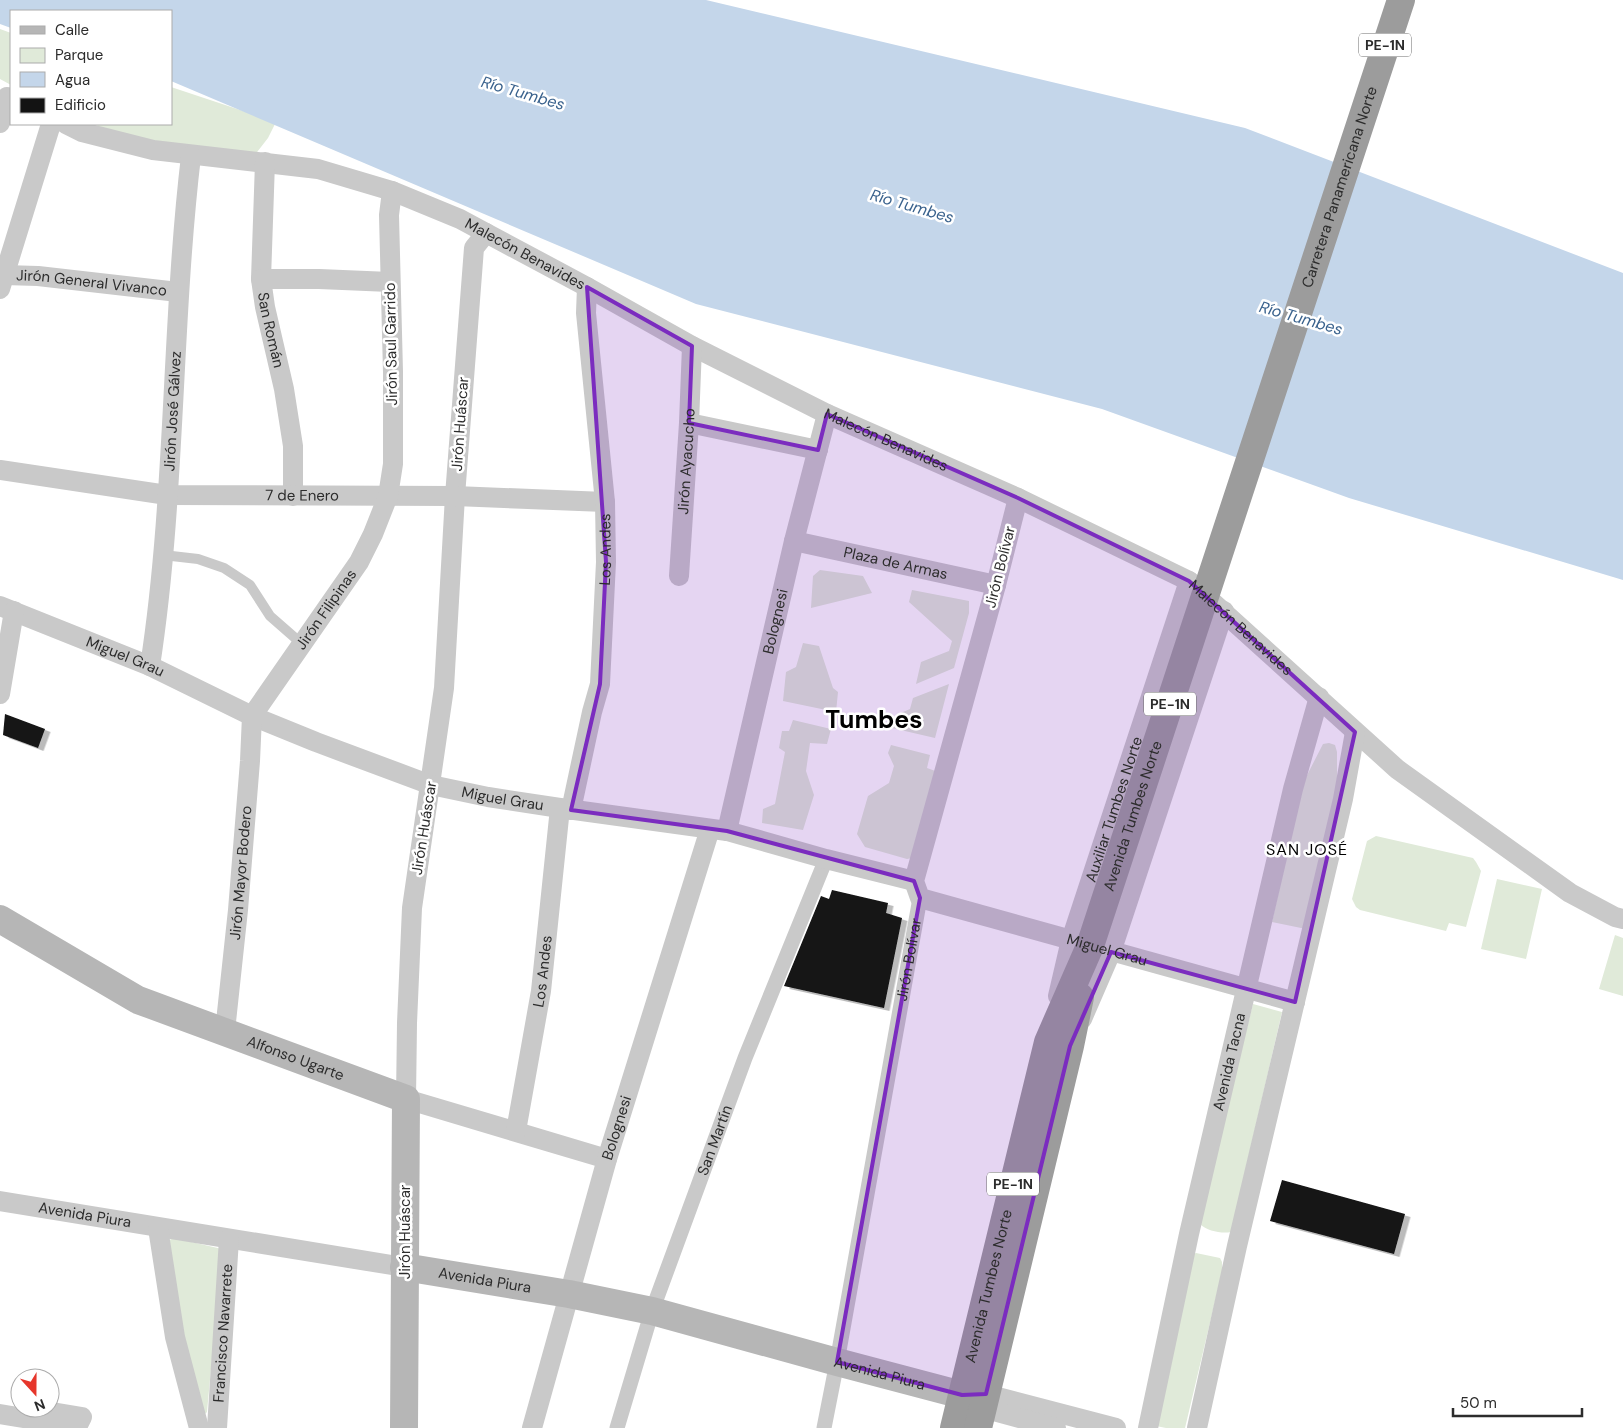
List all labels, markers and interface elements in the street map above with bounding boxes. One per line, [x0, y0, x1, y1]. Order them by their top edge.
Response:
legend [10, 10, 172, 125]
text: Calle [55, 20, 89, 40]
road number: PE-1N [1359, 34, 1411, 56]
text: Parque [55, 45, 103, 65]
text: Agua [55, 70, 90, 90]
water label: Río Tumbes [479, 71, 567, 115]
street label: Carretera Panamericana Norte [1297, 84, 1382, 290]
text: Edificio [55, 95, 106, 115]
water label: Río Tumbes [868, 184, 956, 228]
street label: Malecón Benavides [462, 214, 589, 294]
street label: Jirón General Vivanco [16, 265, 168, 301]
street label: Jirón Saul Garrido [380, 282, 402, 406]
street label: San Román [253, 291, 289, 370]
water label: Río Tumbes [1257, 296, 1345, 340]
street label: Jirón José Gálvez [159, 350, 186, 472]
street label: Jirón Huáscar [447, 376, 473, 472]
street label: Malecón Benavides [821, 404, 951, 476]
street label: Jirón Ayacucho [673, 408, 700, 515]
street label: 7 de Enero [265, 485, 339, 506]
street label: Los Andes [595, 513, 616, 586]
street label: Jirón Bolívar [980, 524, 1020, 610]
street label: Plaza de Armas [842, 542, 949, 584]
street label: Jirón Filipinas [291, 565, 361, 654]
street label: Malecón Benavides [1184, 575, 1297, 680]
street label: Bolognesi [758, 587, 793, 656]
street label: Miguel Grau [83, 631, 168, 682]
road number: PE-1N [1144, 692, 1196, 716]
district label: Tumbes [825, 703, 923, 736]
street label: Auxiliar Tumbes Norte [1081, 734, 1147, 885]
street label: Avenida Tumbes Norte [1099, 738, 1167, 894]
street label: Jirón Huáscar [407, 779, 441, 876]
street label: Miguel Grau [460, 782, 545, 815]
street label: Jirón Mayor Bodero [225, 805, 256, 941]
district label: SAN JOSÉ [1266, 839, 1348, 860]
street label: Jirón Bolívar [892, 916, 926, 1003]
street label: Miguel Grau [1064, 929, 1150, 971]
street label: Los Andes [528, 934, 557, 1009]
street label: Avenida Tacna [1208, 1011, 1250, 1113]
street label: Alfonso Ugarte [244, 1031, 347, 1085]
street label: Bolognesi [597, 1093, 636, 1163]
street label: San Martín [693, 1102, 737, 1178]
road number: PE-1N [987, 1172, 1039, 1196]
street label: Jirón Huáscar [395, 1184, 415, 1279]
street label: Avenida Piura [37, 1197, 133, 1232]
street label: Avenida Tumbes Norte [960, 1207, 1017, 1365]
street label: Francisco Navarrete [209, 1263, 237, 1403]
street label: Avenida Piura [437, 1263, 533, 1298]
street label: Avenida Piura [832, 1352, 928, 1395]
north arrow [10, 1368, 60, 1418]
scale bar [1453, 1386, 1582, 1418]
text: 50 m [1460, 1393, 1497, 1413]
text: N [32, 1395, 48, 1415]

